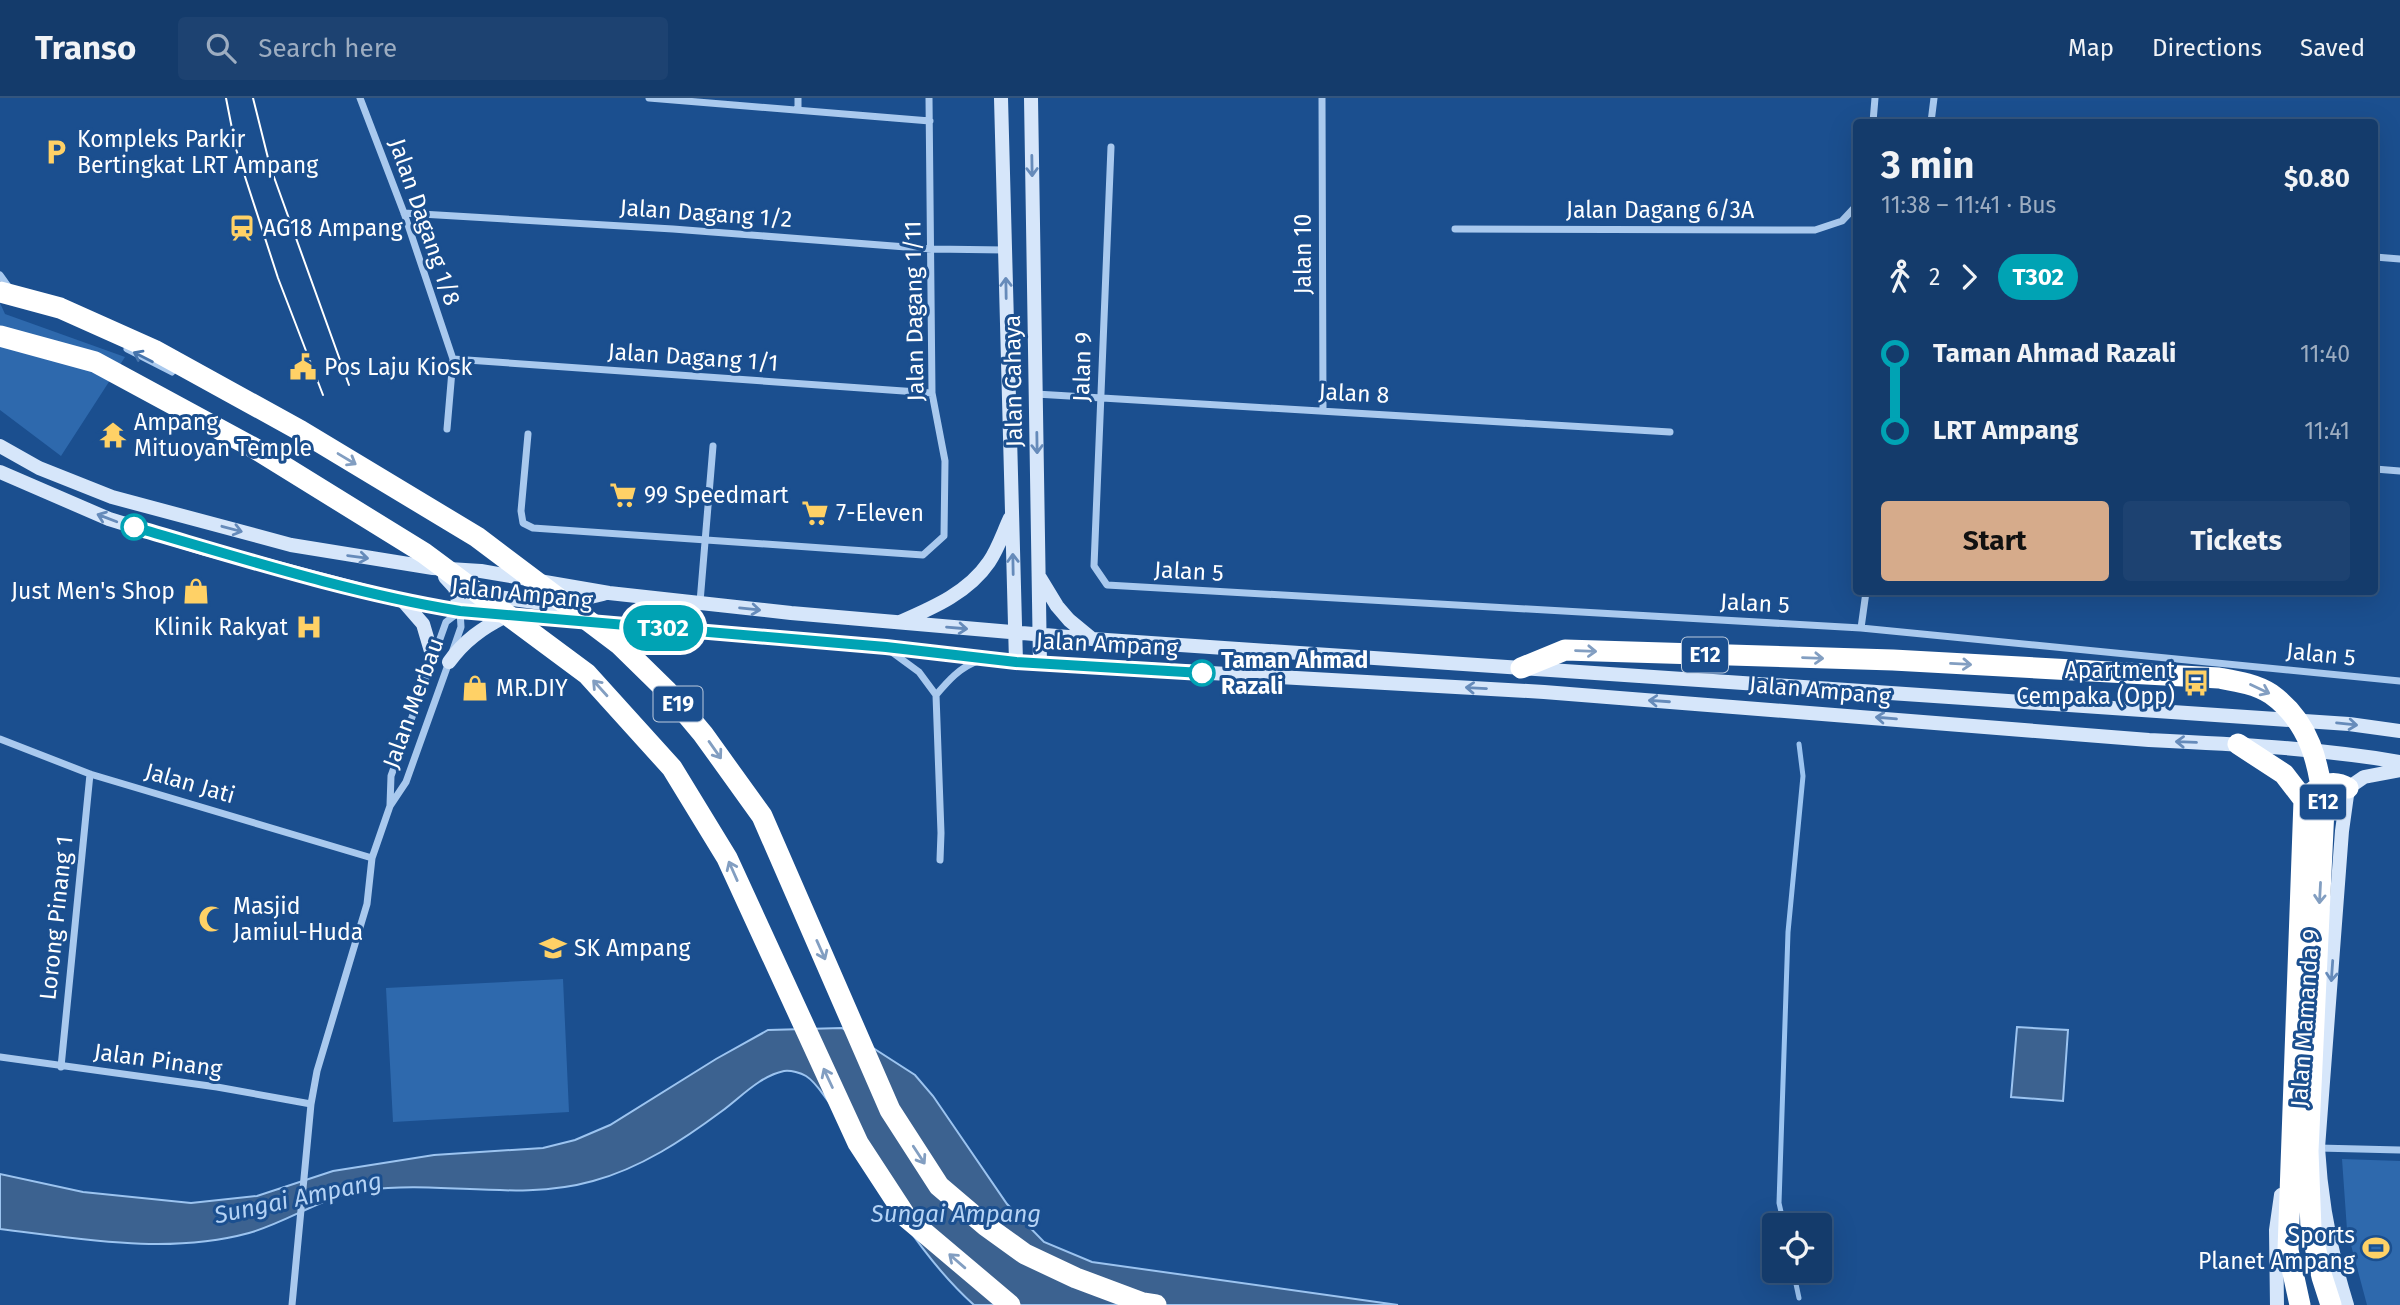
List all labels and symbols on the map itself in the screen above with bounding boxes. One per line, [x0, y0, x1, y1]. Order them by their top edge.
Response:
place label: Kompleks Parkir Bertingkat LRT Ampang [77, 125, 318, 179]
street label: Jalan Dagang 1/8 [383, 135, 467, 309]
parking icon: Kompleks Parkir Bertingkat LRT Ampang [41, 137, 71, 167]
one-way arrow [1025, 154, 1039, 177]
street label: Jalan Dagang 1/2 [619, 193, 793, 233]
street label: Jalan Dagang 6/3A [1566, 196, 1755, 224]
station icon: AG18 Ampang [227, 213, 257, 243]
place label: AG18 Ampang [263, 214, 403, 242]
street label: Jalan 10 [1289, 214, 1317, 294]
street label: Jalan Dagang 1/11 [898, 220, 930, 402]
one-way arrow [1000, 277, 1013, 300]
street label: Jalan Cahaya [998, 315, 1028, 447]
street label: Jalan 9 [1067, 331, 1097, 403]
street label: Jalan Dagang 1/1 [607, 337, 779, 377]
one-way arrow [133, 350, 154, 364]
public building icon: Pos Laju Kiosk [288, 352, 318, 382]
place label: Pos Laju Kiosk [324, 353, 473, 381]
street label: Jalan 8 [1318, 377, 1390, 409]
place label: Ampang Mituoyan Temple [134, 408, 312, 462]
temple icon: Ampang Mituoyan Temple [98, 420, 128, 450]
one-way arrow [1030, 431, 1043, 454]
one-way arrow [337, 452, 357, 466]
supermarket icon: 99 Speedmart [608, 480, 638, 510]
place label: 99 Speedmart [644, 481, 789, 509]
supermarket icon: 7-Eleven [800, 498, 830, 528]
place label: 7-Eleven [836, 499, 924, 527]
one-way arrow [97, 510, 119, 523]
unlabelled marker [121, 514, 147, 540]
one-way arrow [221, 524, 243, 537]
one-way arrow [346, 550, 369, 563]
one-way arrow [1007, 553, 1020, 576]
street label: Jalan 5 [1154, 555, 1224, 587]
street label: Jalan Ampang [450, 572, 594, 614]
shop icon: Just Men's Shop [181, 576, 211, 606]
place label: Just Men's Shop [11, 577, 175, 605]
street label: Jalan 5 [1720, 587, 1790, 619]
one-way arrow [738, 602, 761, 615]
line badge: T302 [614, 605, 712, 651]
hospital icon: Klinik Rakyat [294, 612, 324, 642]
place label: Klinik Rakyat [154, 613, 289, 641]
one-way arrow [945, 622, 967, 635]
street label: Jalan Ampang [1035, 626, 1179, 662]
street label: Jalan Merbau [376, 634, 450, 772]
street label: Jalan 5 [2285, 636, 2357, 672]
road number: E12 [1682, 638, 1728, 672]
one-way arrow [1574, 644, 1597, 657]
place label: Taman Ahmad Razali [1221, 646, 1368, 700]
one-way arrow [1801, 651, 1824, 664]
place label: Apartment Cempaka (Opp) [2016, 656, 2176, 710]
one-way arrow [1950, 658, 1972, 671]
marker: Taman Ahmad Razali [1189, 660, 1215, 686]
bus stop icon: Apartment Cempaka (Opp) [2181, 668, 2211, 698]
street label: Jalan Ampang [1748, 670, 1892, 710]
shop icon: MR.DIY [460, 673, 490, 703]
place label: MR.DIY [496, 674, 568, 702]
one-way arrow [592, 679, 608, 697]
one-way arrow [1465, 681, 1487, 694]
one-way arrow [2249, 683, 2270, 697]
road number: E19 [654, 686, 702, 722]
one-way arrow [1648, 694, 1671, 707]
one-way arrow [1875, 711, 1898, 724]
one-way arrow [2335, 718, 2357, 731]
one-way arrow [2175, 735, 2198, 748]
one-way arrow [708, 740, 722, 759]
street label: Jalan Jati [142, 757, 238, 809]
road number: E12 [2300, 784, 2346, 820]
street label: Lorong Pinang 1 [33, 835, 79, 1001]
one-way arrow [726, 861, 739, 882]
one-way arrow [2313, 881, 2326, 904]
place label: Masjid Jamiul-Huda [233, 892, 363, 946]
mosque icon: Masjid Jamiul-Huda [197, 904, 227, 934]
street label: Jalan Mamanda 9 [2285, 928, 2325, 1108]
school or university icon: SK Ampang [538, 933, 568, 963]
place label: SK Ampang [574, 934, 690, 962]
one-way arrow [815, 939, 828, 960]
one-way arrow [2325, 960, 2338, 982]
street label: Jalan Pinang [92, 1037, 224, 1083]
one-way arrow [820, 1068, 834, 1089]
one-way arrow [913, 1144, 927, 1164]
water label: Sungai Ampang [211, 1167, 384, 1230]
water label: Sungai Ampang [870, 1200, 1041, 1228]
place label: Sports Planet Ampang [2198, 1221, 2355, 1275]
sports icon: Sports Planet Ampang [2361, 1233, 2391, 1263]
one-way arrow [949, 1253, 967, 1269]

